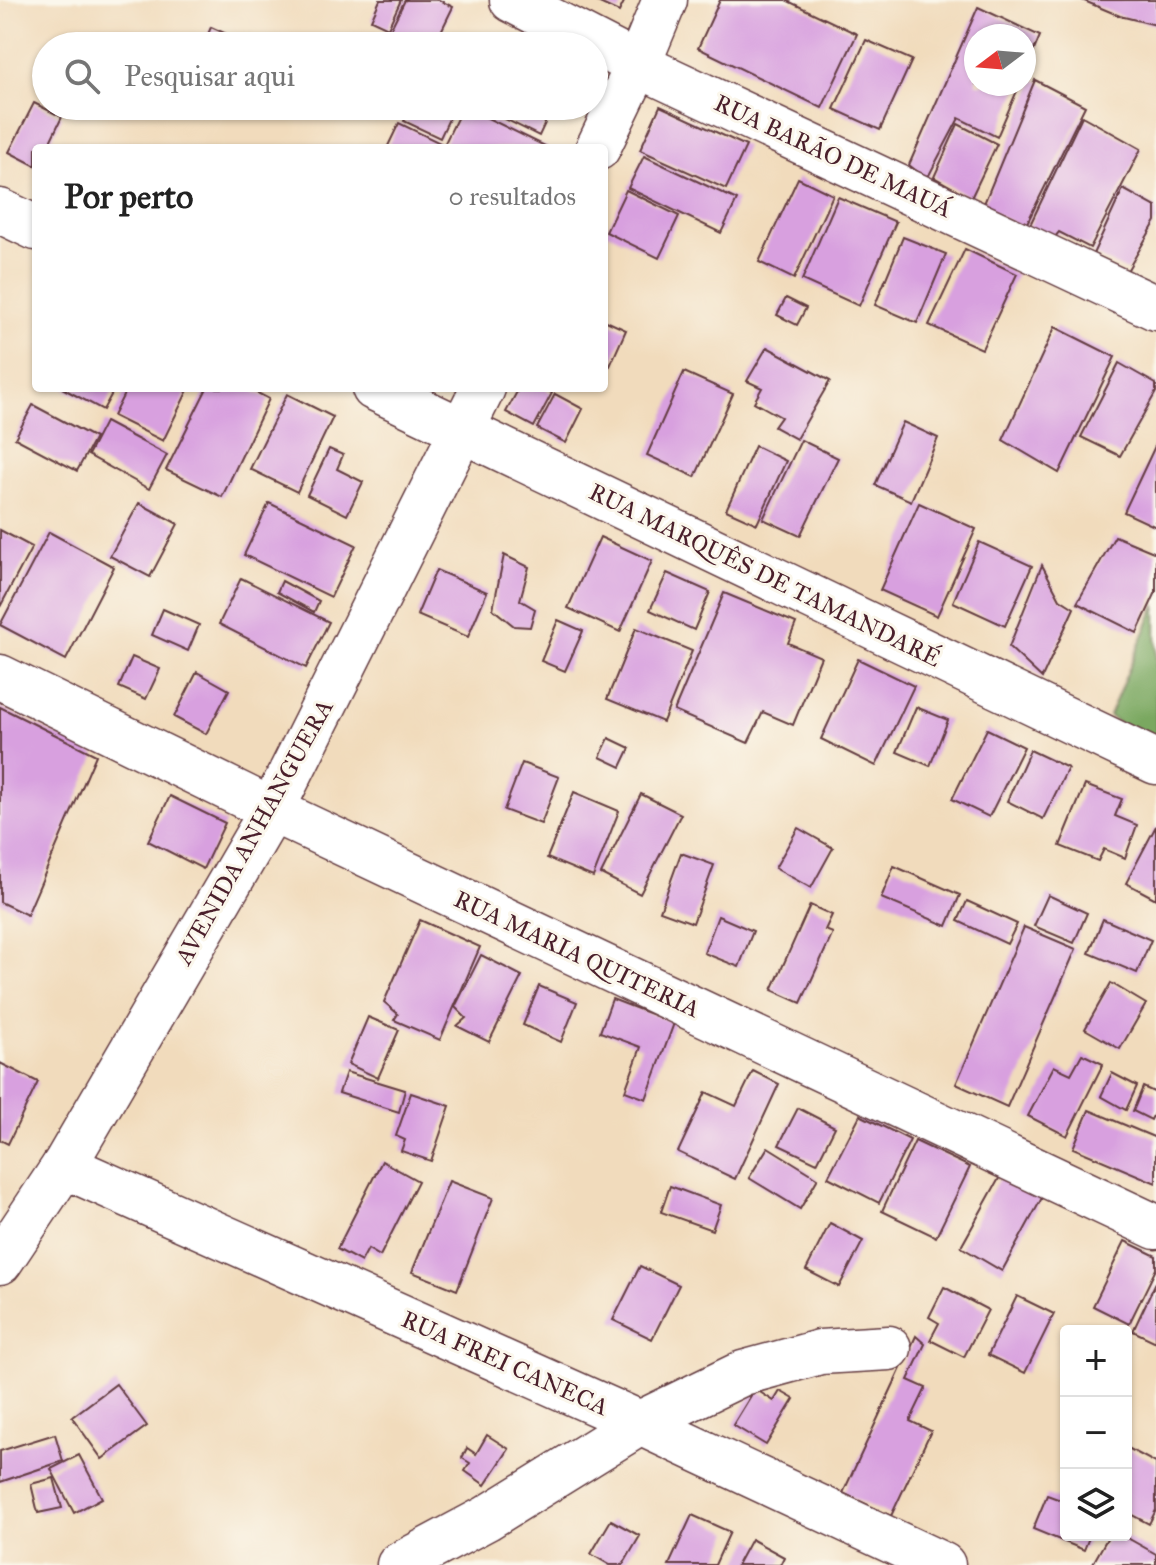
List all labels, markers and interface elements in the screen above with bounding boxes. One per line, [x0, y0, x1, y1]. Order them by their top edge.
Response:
north arrow [964, 24, 1036, 96]
search box [32, 32, 608, 120]
icon: search [60, 54, 104, 98]
text: Pesquisar aqui [124, 58, 295, 94]
street label: RUA BARÃO DE MAUÁ [709, 88, 957, 224]
text: Por perto [64, 176, 193, 217]
text: 0 resultados [449, 180, 576, 212]
street label: RUA MARQUÊS DE TAMANDARÉ [584, 477, 946, 673]
street label: AVENIDA ANHANGUERA [168, 694, 340, 971]
street label: RUA MARIA QUITERIA [449, 884, 705, 1024]
street label: RUA FREI CANECA [397, 1304, 613, 1422]
map controls [1060, 1325, 1132, 1541]
button: + [1060, 1325, 1132, 1397]
button: − [1060, 1397, 1132, 1469]
button: layers [1060, 1469, 1132, 1541]

